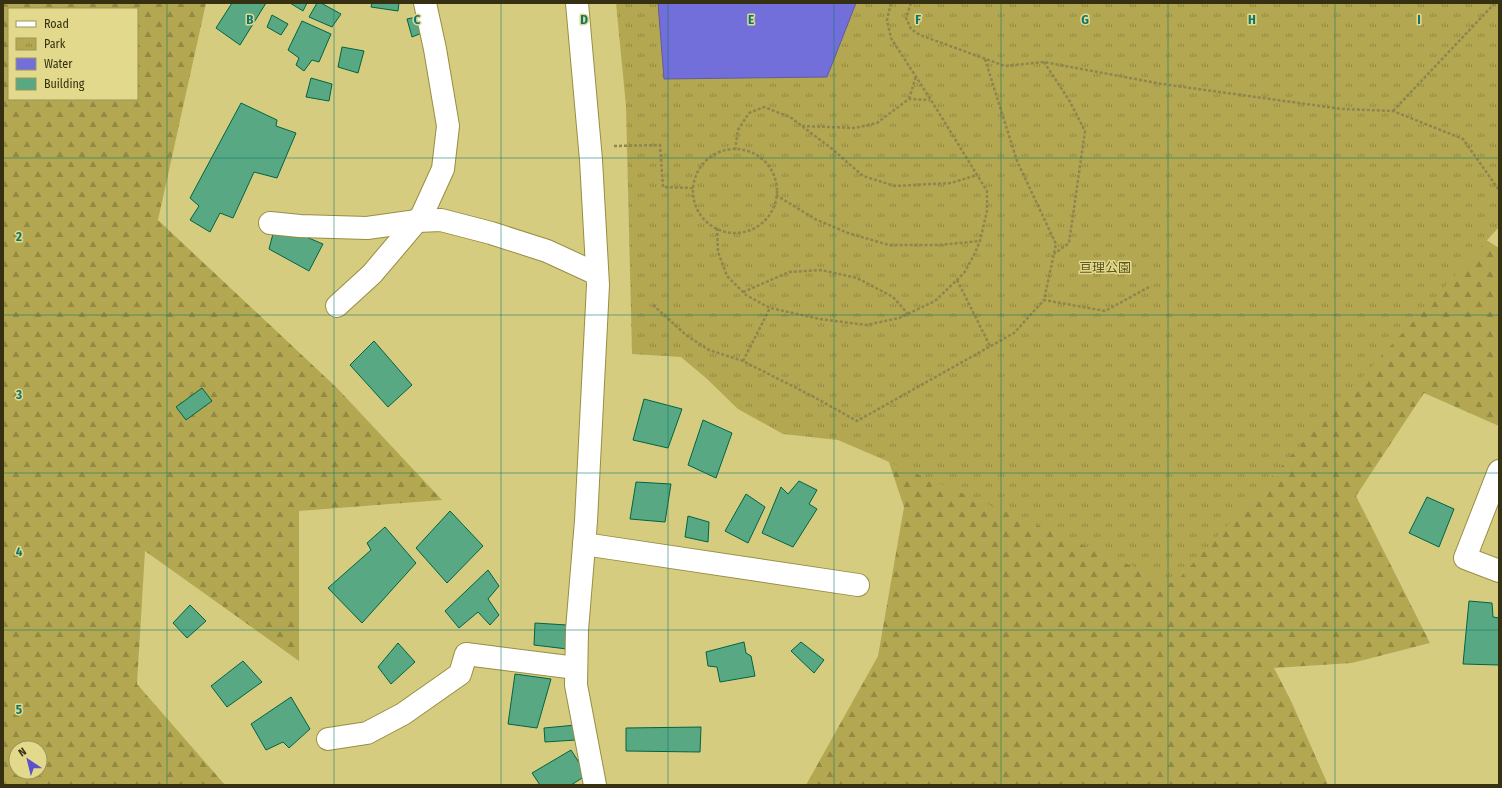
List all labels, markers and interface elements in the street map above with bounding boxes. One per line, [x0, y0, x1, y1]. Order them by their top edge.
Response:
legend [8, 8, 138, 100]
text: B [246, 12, 254, 27]
text: C [414, 12, 421, 27]
text: D [580, 12, 588, 27]
text: E [748, 12, 754, 27]
text: F [915, 12, 921, 27]
text: G [1081, 12, 1089, 27]
text: H [1248, 12, 1256, 27]
text: I [1417, 12, 1421, 27]
text: Road [44, 17, 69, 31]
text: Park [44, 37, 66, 51]
text: Water [44, 57, 73, 71]
text: Building [44, 77, 85, 91]
text: 2 [15, 229, 22, 244]
park label: 亘理公園 [1079, 260, 1131, 275]
text: 3 [15, 387, 22, 402]
text: 4 [16, 544, 23, 559]
text: 5 [16, 702, 22, 717]
north arrow [8, 740, 48, 780]
text: N [16, 745, 29, 759]

